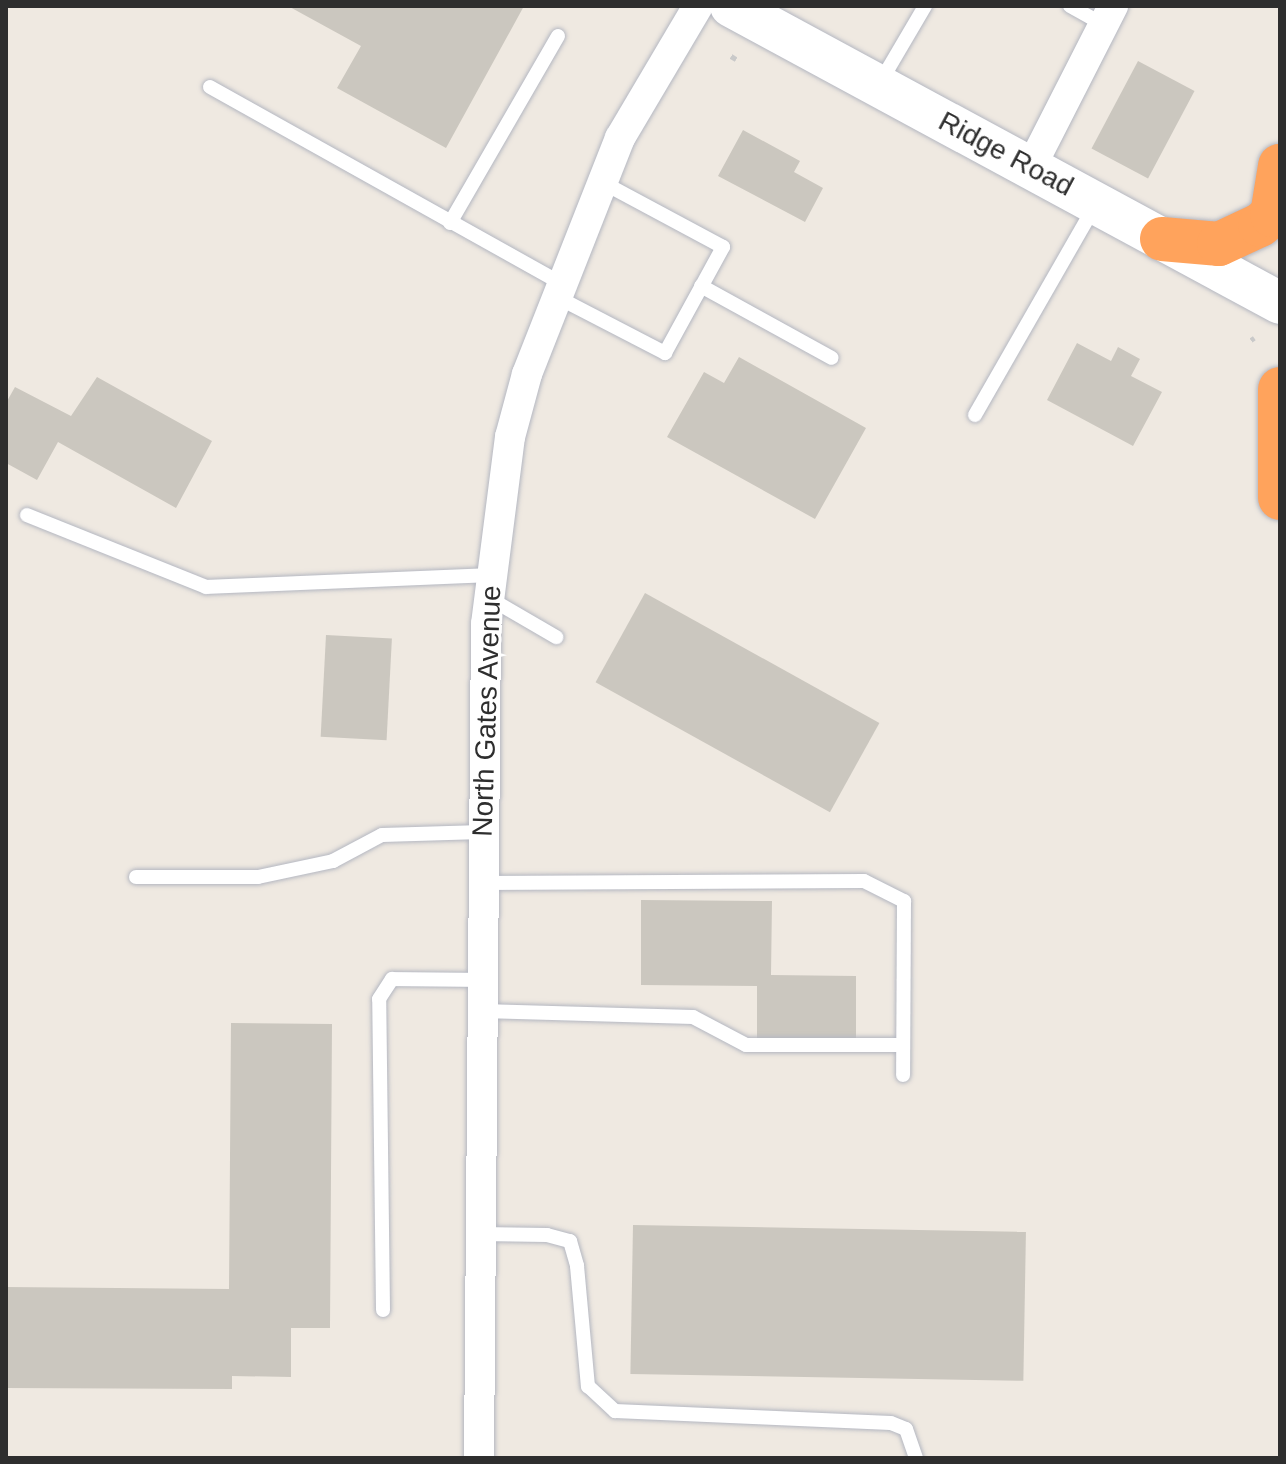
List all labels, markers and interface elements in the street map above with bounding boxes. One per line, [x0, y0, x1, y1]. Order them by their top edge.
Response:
street label: Ridge Road [933, 104, 1079, 204]
street label: North Gates Avenue [466, 584, 508, 838]

